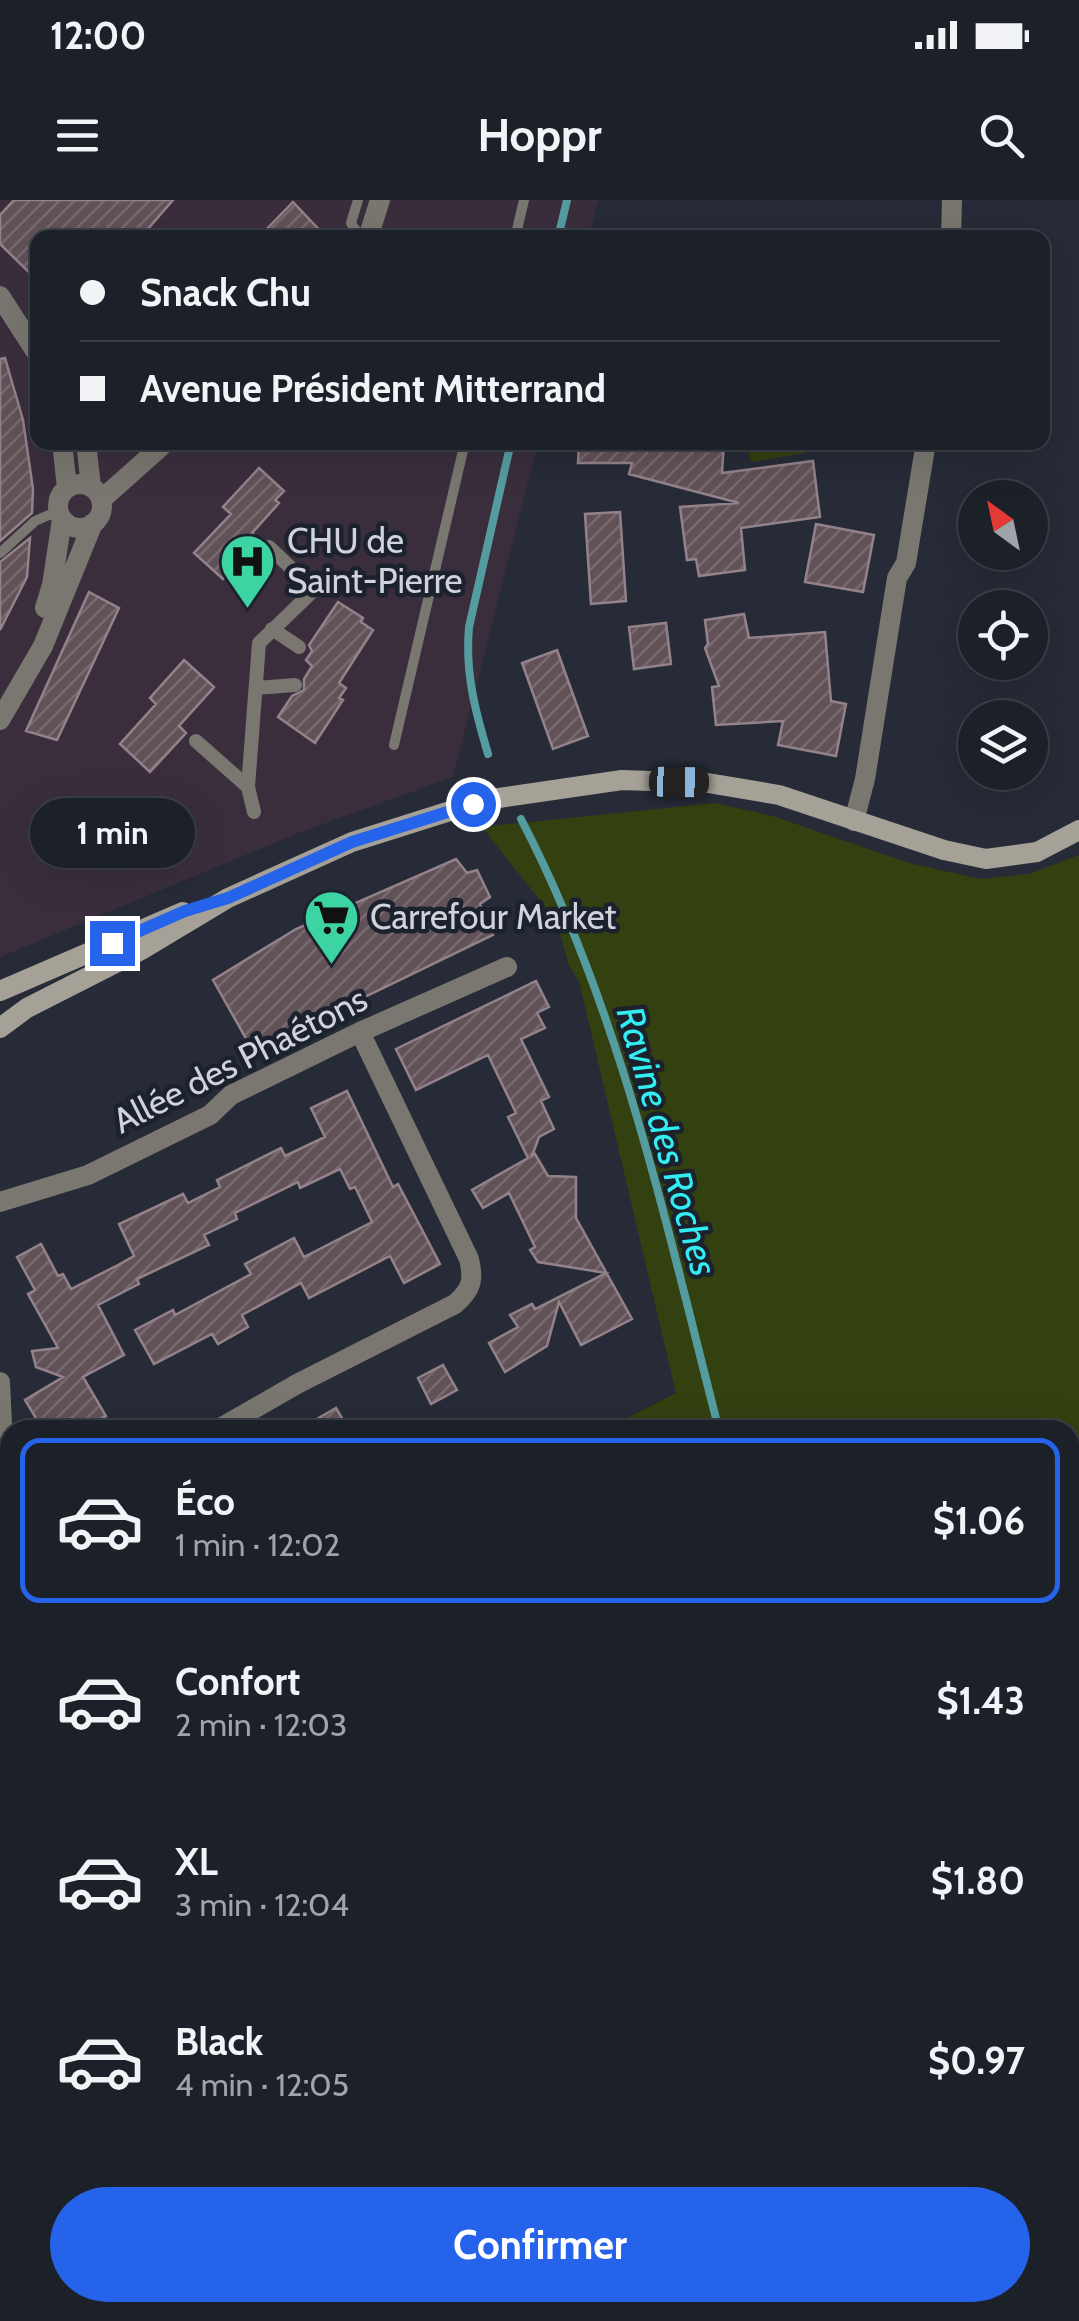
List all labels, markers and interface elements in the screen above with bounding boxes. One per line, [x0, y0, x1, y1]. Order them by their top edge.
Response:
text: 12:00 [50, 12, 146, 59]
icon: menu [50, 108, 105, 163]
text: Hoppr [477, 108, 602, 162]
icon: search [974, 108, 1029, 163]
text: Snack Chu [140, 269, 311, 316]
text: Avenue Président Mitterrand [140, 365, 606, 412]
north arrow [958, 480, 1048, 570]
map controls [958, 480, 1048, 790]
place label: CHU de Saint-Pierre [287, 519, 462, 602]
hospital icon: CHU de Saint-Pierre [218, 531, 278, 610]
button: locate [958, 590, 1048, 680]
button: layers [958, 700, 1048, 790]
car [649, 766, 709, 798]
route start [451, 782, 496, 827]
callout: 1 min [29, 798, 194, 868]
text: 1 min [76, 813, 149, 852]
supermarket icon: Carrefour Market [301, 887, 361, 966]
place label: Carrefour Market [370, 895, 617, 938]
route end [90, 921, 135, 966]
street label: Allée des Phaétons [105, 977, 374, 1142]
water label: Ravine des Roches [607, 1001, 728, 1281]
icon: car [55, 1476, 145, 1566]
text: Éco [175, 1478, 235, 1525]
text: $1.06 [933, 1497, 1025, 1544]
text: 1 min · 12:02 [175, 1525, 340, 1564]
icon: car [55, 1656, 145, 1746]
text: Confort [175, 1658, 300, 1705]
text: $1.43 [936, 1677, 1025, 1724]
text: 2 min · 12:03 [175, 1705, 347, 1744]
icon: car [55, 1836, 145, 1926]
text: XL [175, 1838, 218, 1885]
text: $1.80 [931, 1857, 1025, 1904]
text: 3 min · 12:04 [175, 1885, 349, 1924]
icon: car [55, 2016, 145, 2106]
text: Black [175, 2018, 263, 2065]
text: $0.97 [928, 2037, 1025, 2084]
text: 4 min · 12:05 [175, 2065, 349, 2104]
button: Confirmer [50, 2187, 1030, 2302]

